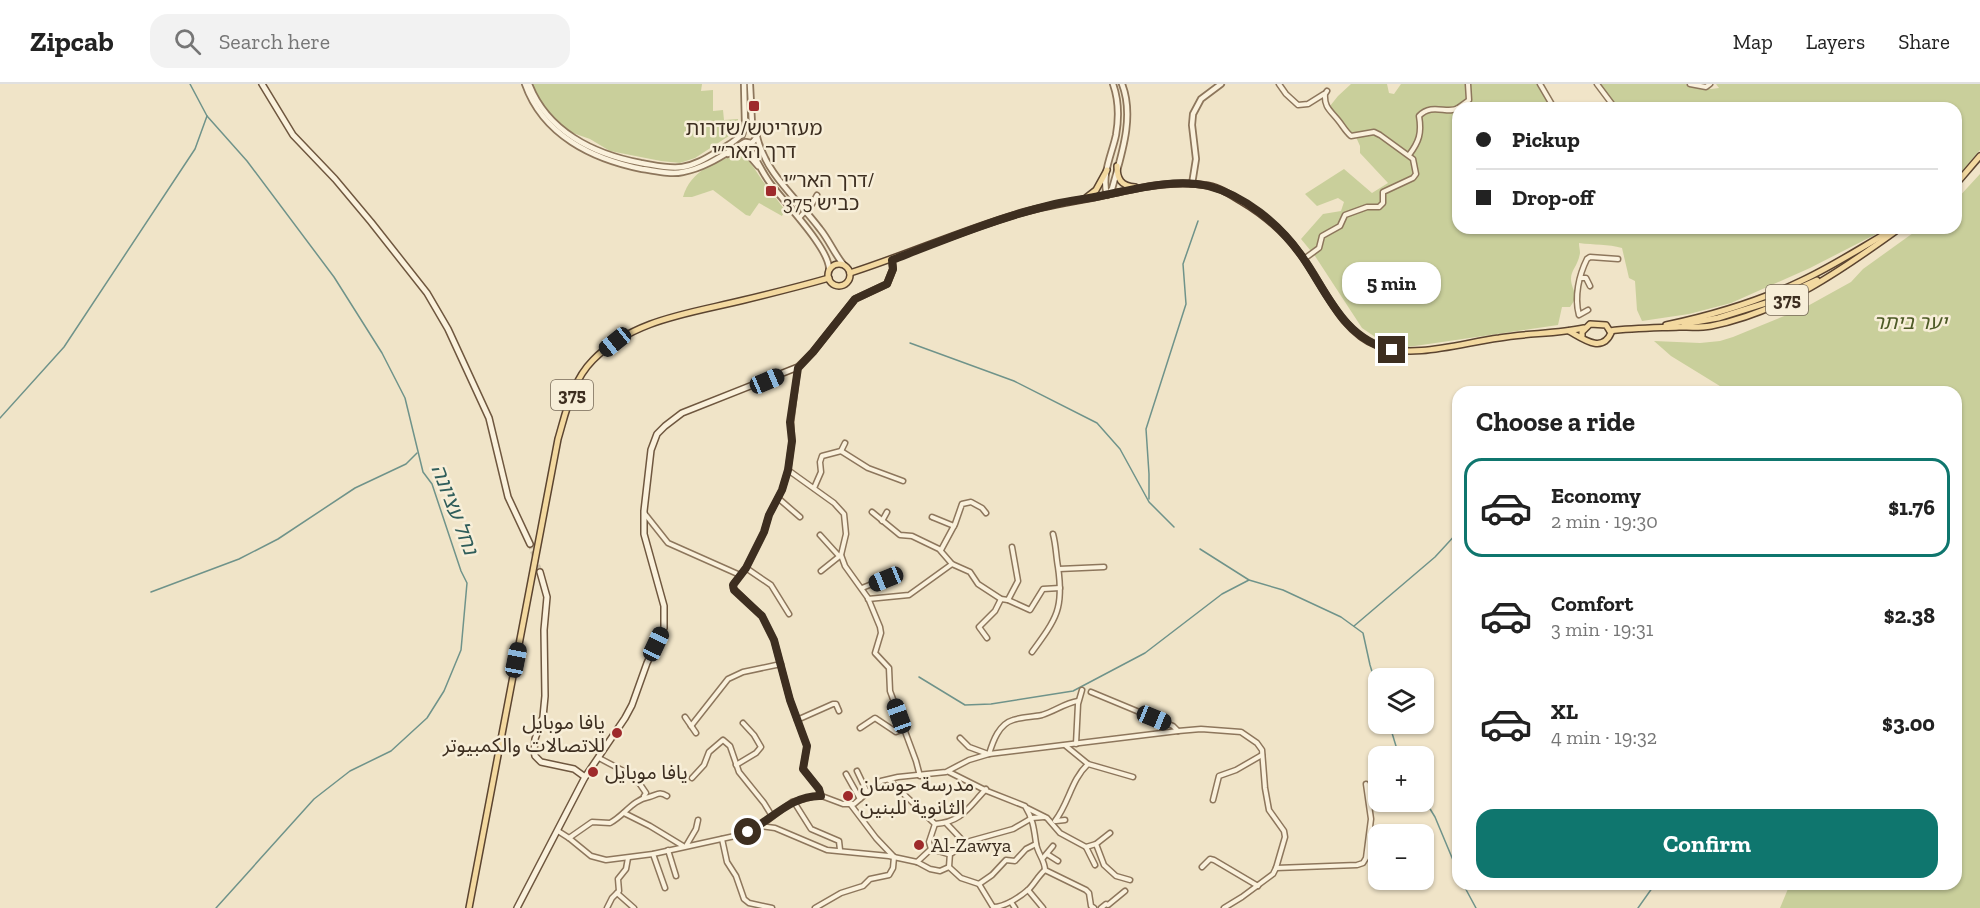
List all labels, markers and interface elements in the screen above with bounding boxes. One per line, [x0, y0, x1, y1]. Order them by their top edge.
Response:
search box [150, 14, 570, 68]
text: Zipcab [30, 25, 114, 58]
icon: search [171, 25, 204, 58]
text: Search here [219, 28, 330, 55]
text: Map [1733, 29, 1773, 54]
text: Layers [1806, 29, 1865, 54]
text: Share [1898, 29, 1950, 54]
marker: מעזריטש/שדרות דרך האר״י [747, 99, 761, 113]
place label: מעזריטש/שדרות דרך האר״י [686, 116, 822, 163]
text: Pickup [1512, 126, 1580, 153]
place label: דרך האר״י/ כביש 375 [783, 168, 875, 215]
marker: דרך האר״י/ כביש 375 [764, 184, 778, 198]
text: Drop-off [1512, 184, 1594, 211]
callout: 5 min [1342, 263, 1442, 305]
text: 5 min [1367, 271, 1416, 295]
road number: 375 [1766, 285, 1808, 315]
park label: יער ביתר [1873, 310, 1949, 334]
car [595, 324, 635, 360]
route end [1378, 336, 1405, 363]
car [747, 366, 787, 396]
road number: 375 [551, 380, 593, 410]
text: Choose a ride [1476, 406, 1635, 438]
water label: נחל עציונה [426, 460, 484, 560]
icon: car [1479, 481, 1533, 535]
text: Economy [1551, 482, 1641, 509]
text: $1.76 [1888, 494, 1935, 521]
text: 2 min · 19:30 [1551, 509, 1658, 533]
car [866, 564, 906, 594]
icon: car [1479, 589, 1533, 643]
text: Comfort [1551, 590, 1633, 617]
text: $2.38 [1884, 602, 1935, 629]
text: 3 min · 19:31 [1551, 617, 1653, 641]
car [640, 624, 672, 664]
car [504, 641, 528, 679]
map controls [1368, 668, 1434, 890]
button: layers [1368, 668, 1434, 734]
car [884, 696, 914, 736]
icon: car [1479, 697, 1533, 751]
text: XL [1551, 698, 1578, 725]
car [1134, 703, 1174, 733]
place label: يافا موبايل للاتصالات والكمبيوتر [442, 710, 605, 757]
text: $3.00 [1882, 710, 1935, 737]
text: 4 min · 19:32 [1551, 725, 1657, 749]
marker: يافا موبايل للاتصالات والكمبيوتر [610, 726, 624, 740]
button: + [1368, 746, 1434, 812]
place label: يافا موبايل [605, 760, 688, 784]
marker: يافا موبايل [586, 765, 600, 779]
place label: مدرسة حوسان الثانوية للبنين [860, 772, 974, 819]
marker: مدرسة حوسان الثانوية للبنين [841, 789, 855, 803]
button: Confirm [1476, 809, 1938, 878]
route start [734, 818, 761, 845]
button: − [1368, 824, 1434, 890]
place label: Al-Zawya [931, 833, 1012, 857]
marker: Al-Zawya [912, 838, 926, 852]

